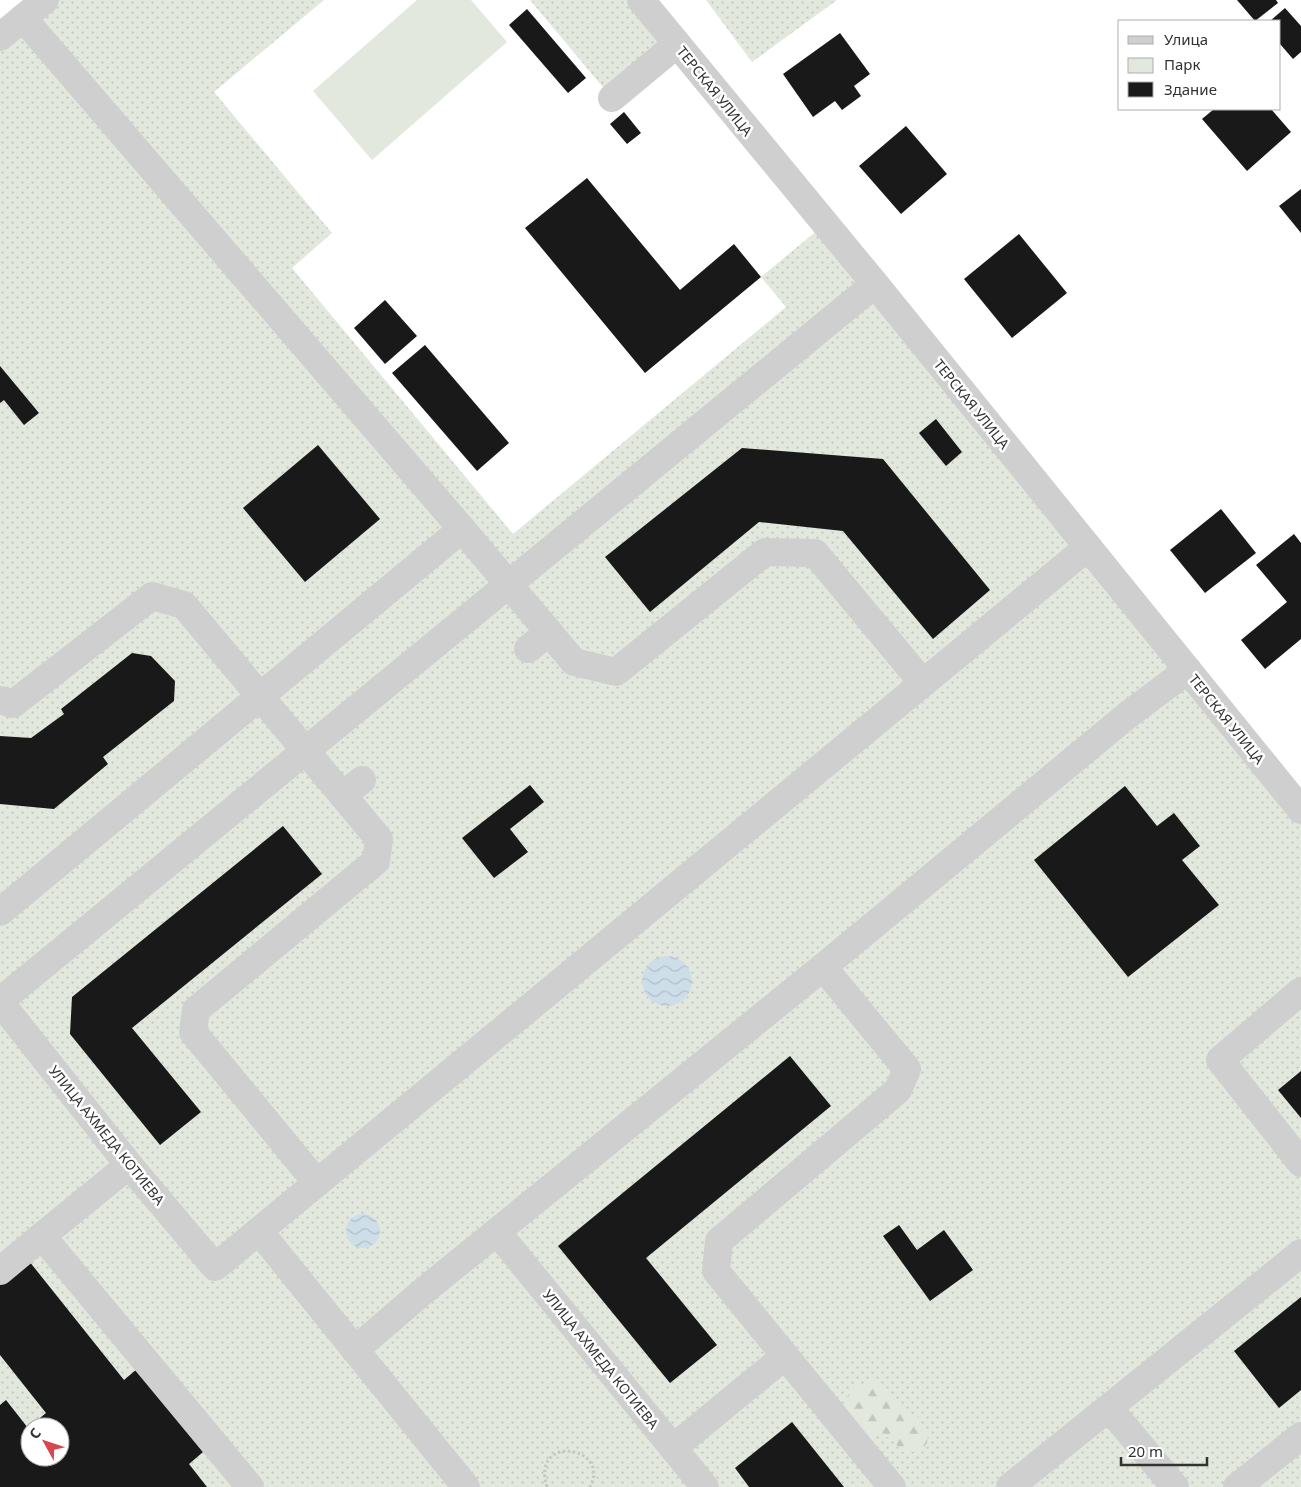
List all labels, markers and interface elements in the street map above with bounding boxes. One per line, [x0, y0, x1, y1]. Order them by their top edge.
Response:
legend [1118, 20, 1281, 110]
text: Улица [1164, 29, 1208, 49]
street label: ТЕРСКАЯ УЛИЦА [673, 42, 757, 140]
text: Парк [1164, 54, 1200, 74]
text: Здание [1164, 79, 1217, 99]
street label: ТЕРСКАЯ УЛИЦА [930, 355, 1014, 453]
street label: ТЕРСКАЯ УЛИЦА [1185, 670, 1269, 768]
street label: УЛИЦА АХМЕДА КОТИЕВА [45, 1061, 169, 1209]
street label: УЛИЦА АХМЕДА КОТИЕВА [539, 1285, 663, 1433]
north arrow [20, 1417, 70, 1467]
text: С [24, 1424, 45, 1443]
scale bar [1121, 1434, 1207, 1466]
text: 20 m [1128, 1441, 1163, 1461]

